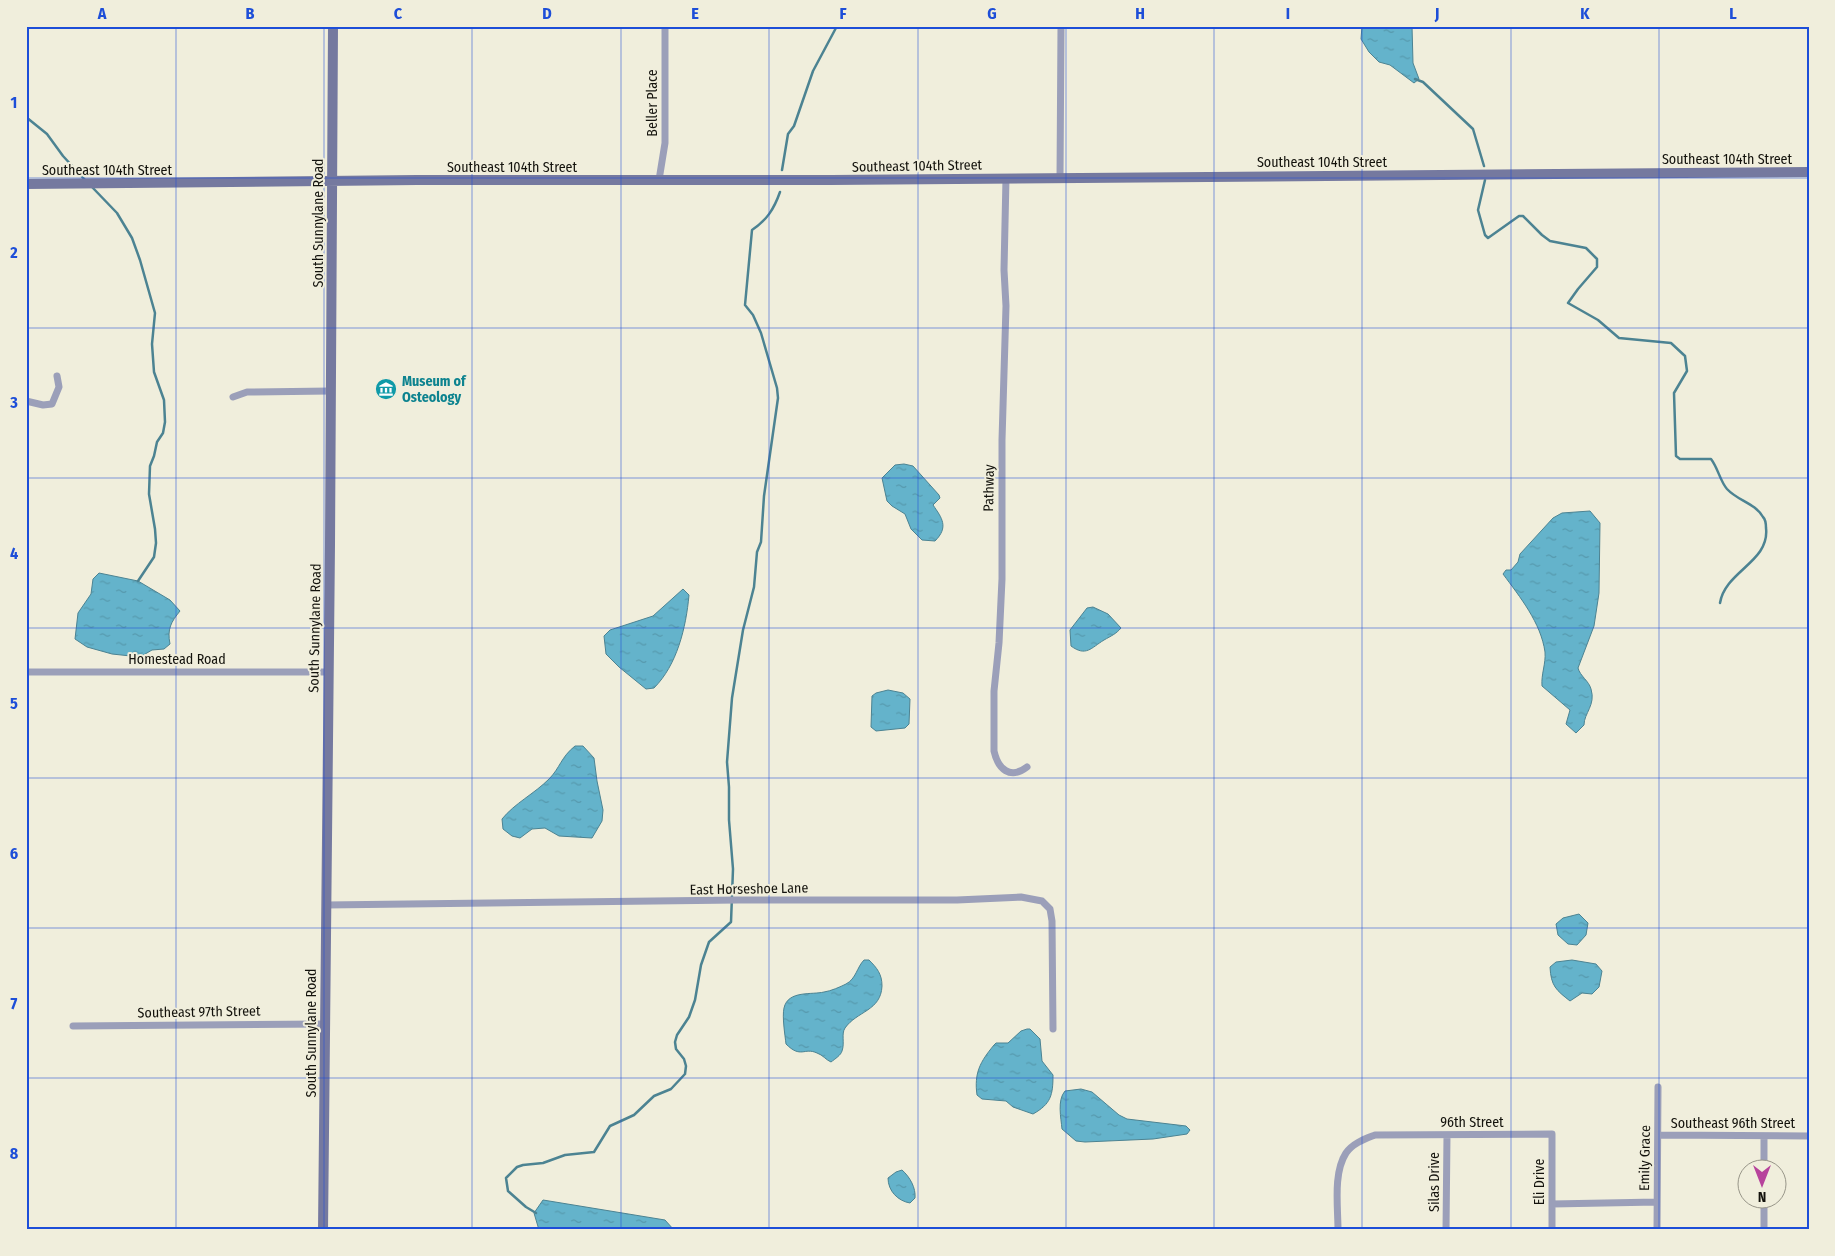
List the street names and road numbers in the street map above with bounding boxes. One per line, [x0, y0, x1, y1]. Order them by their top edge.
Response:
street label: Beller Place [644, 69, 661, 137]
street label: Southeast 104th Street [1662, 151, 1793, 168]
street label: Southeast 104th Street [1257, 154, 1388, 171]
street label: Southeast 104th Street [852, 156, 983, 176]
street label: South Sunnylane Road [310, 158, 327, 288]
street label: Southeast 104th Street [447, 159, 578, 176]
street label: Southeast 104th Street [42, 162, 173, 179]
street label: Pathway [980, 463, 998, 512]
street label: South Sunnylane Road [305, 563, 325, 693]
street label: Homestead Road [128, 651, 226, 668]
street label: East Horseshoe Lane [690, 879, 809, 899]
street label: South Sunnylane Road [303, 968, 320, 1098]
street label: Southeast 97th Street [137, 1002, 261, 1022]
street label: 96th Street [1440, 1114, 1504, 1131]
street label: Southeast 96th Street [1671, 1115, 1796, 1132]
street label: Emily Grace [1636, 1125, 1654, 1191]
street label: Silas Drive [1426, 1152, 1443, 1212]
street label: Eli Drive [1531, 1159, 1548, 1205]

